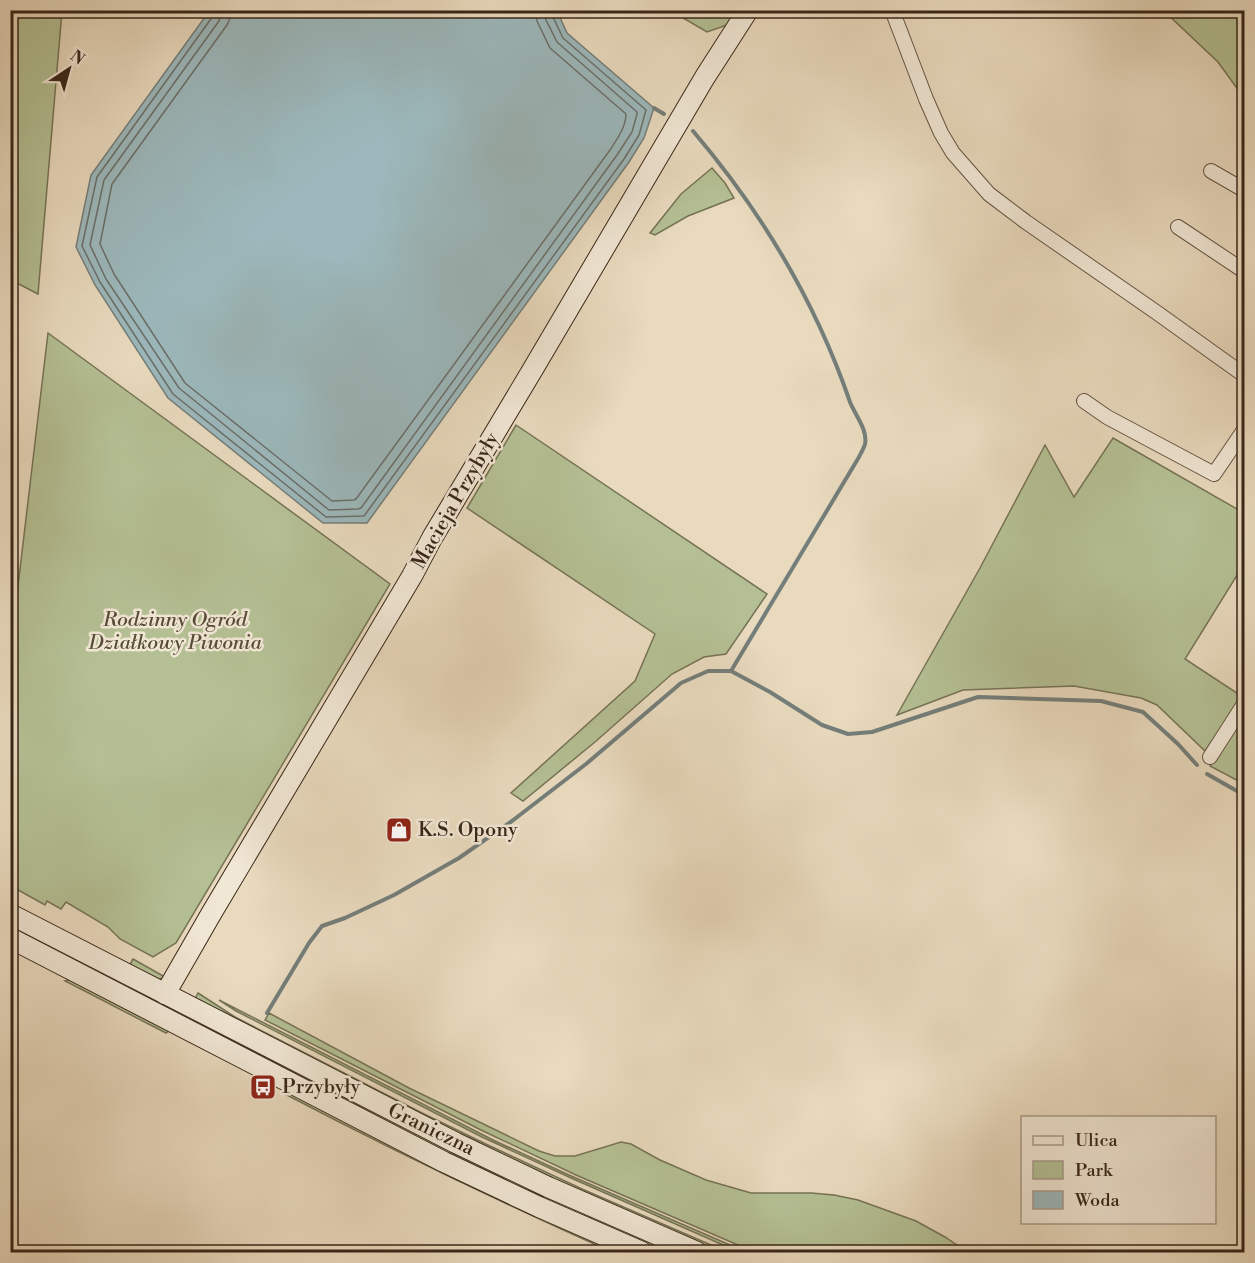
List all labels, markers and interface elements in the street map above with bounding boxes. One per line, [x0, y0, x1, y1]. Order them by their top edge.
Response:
north arrow [39, 39, 99, 99]
text: N [66, 46, 89, 70]
street label: Macieja Przybyły [407, 428, 505, 574]
park label: Rodzinny Ogród Działkowy Piwonia [87, 608, 262, 656]
shop icon: K.S. Opony [384, 815, 414, 845]
place label: K.S. Opony [418, 818, 518, 843]
bus stop icon: Przybyły [248, 1072, 278, 1102]
place label: Przybyły [282, 1075, 360, 1100]
street label: Graniczna [383, 1098, 479, 1162]
legend [1021, 1116, 1216, 1224]
text: Ulica [1075, 1129, 1119, 1152]
text: Park [1075, 1159, 1114, 1182]
text: Woda [1074, 1189, 1120, 1212]

